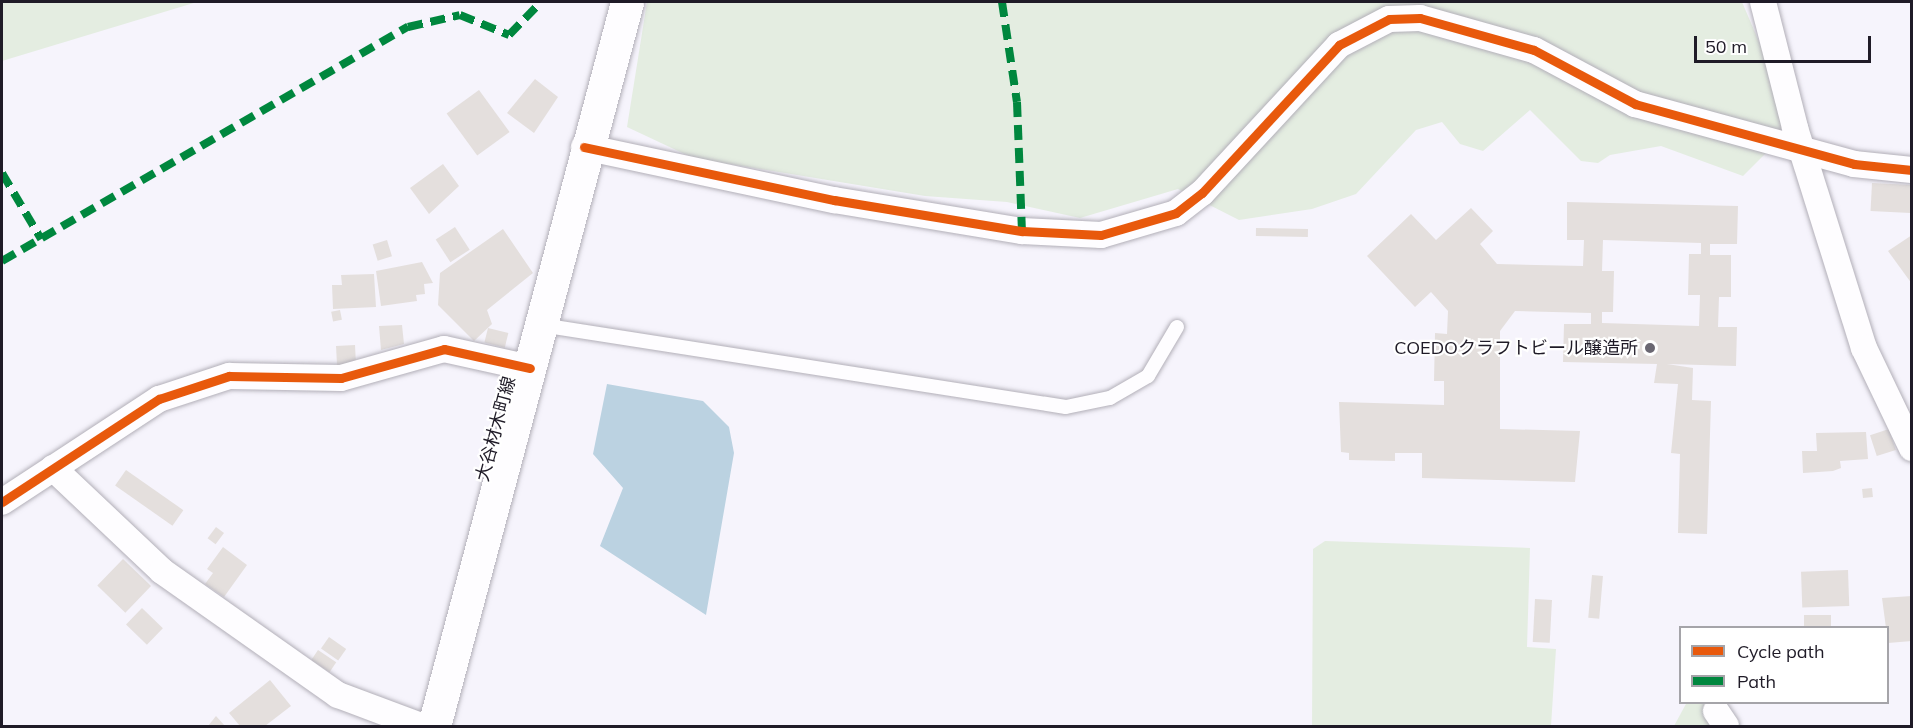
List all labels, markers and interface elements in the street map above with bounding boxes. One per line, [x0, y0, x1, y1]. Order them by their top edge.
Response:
scale bar [1697, 24, 1874, 62]
text: 50 m [1705, 35, 1747, 58]
place label: COEDOクラフトビール醸造所 [1394, 337, 1638, 359]
marker: COEDOクラフトビール醸造所 [1643, 341, 1657, 355]
street label: 大谷材木町線 [472, 374, 520, 484]
legend [1679, 626, 1889, 704]
text: Cycle path [1737, 640, 1824, 663]
text: Path [1737, 670, 1776, 693]

